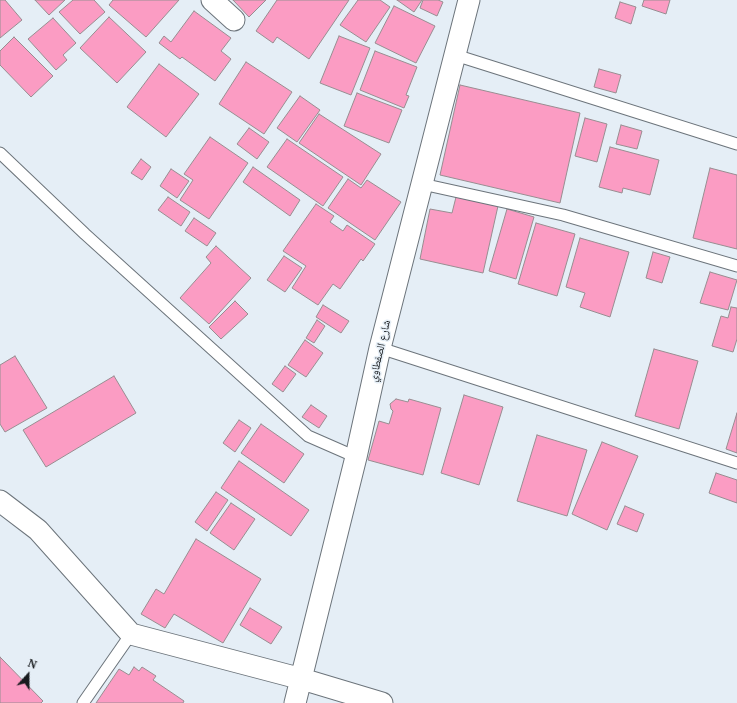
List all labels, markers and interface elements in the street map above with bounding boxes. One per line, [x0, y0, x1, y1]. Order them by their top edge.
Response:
street label: شارع الصفطاوي [366, 319, 394, 383]
north arrow [8, 655, 48, 695]
text: N [26, 655, 39, 672]

